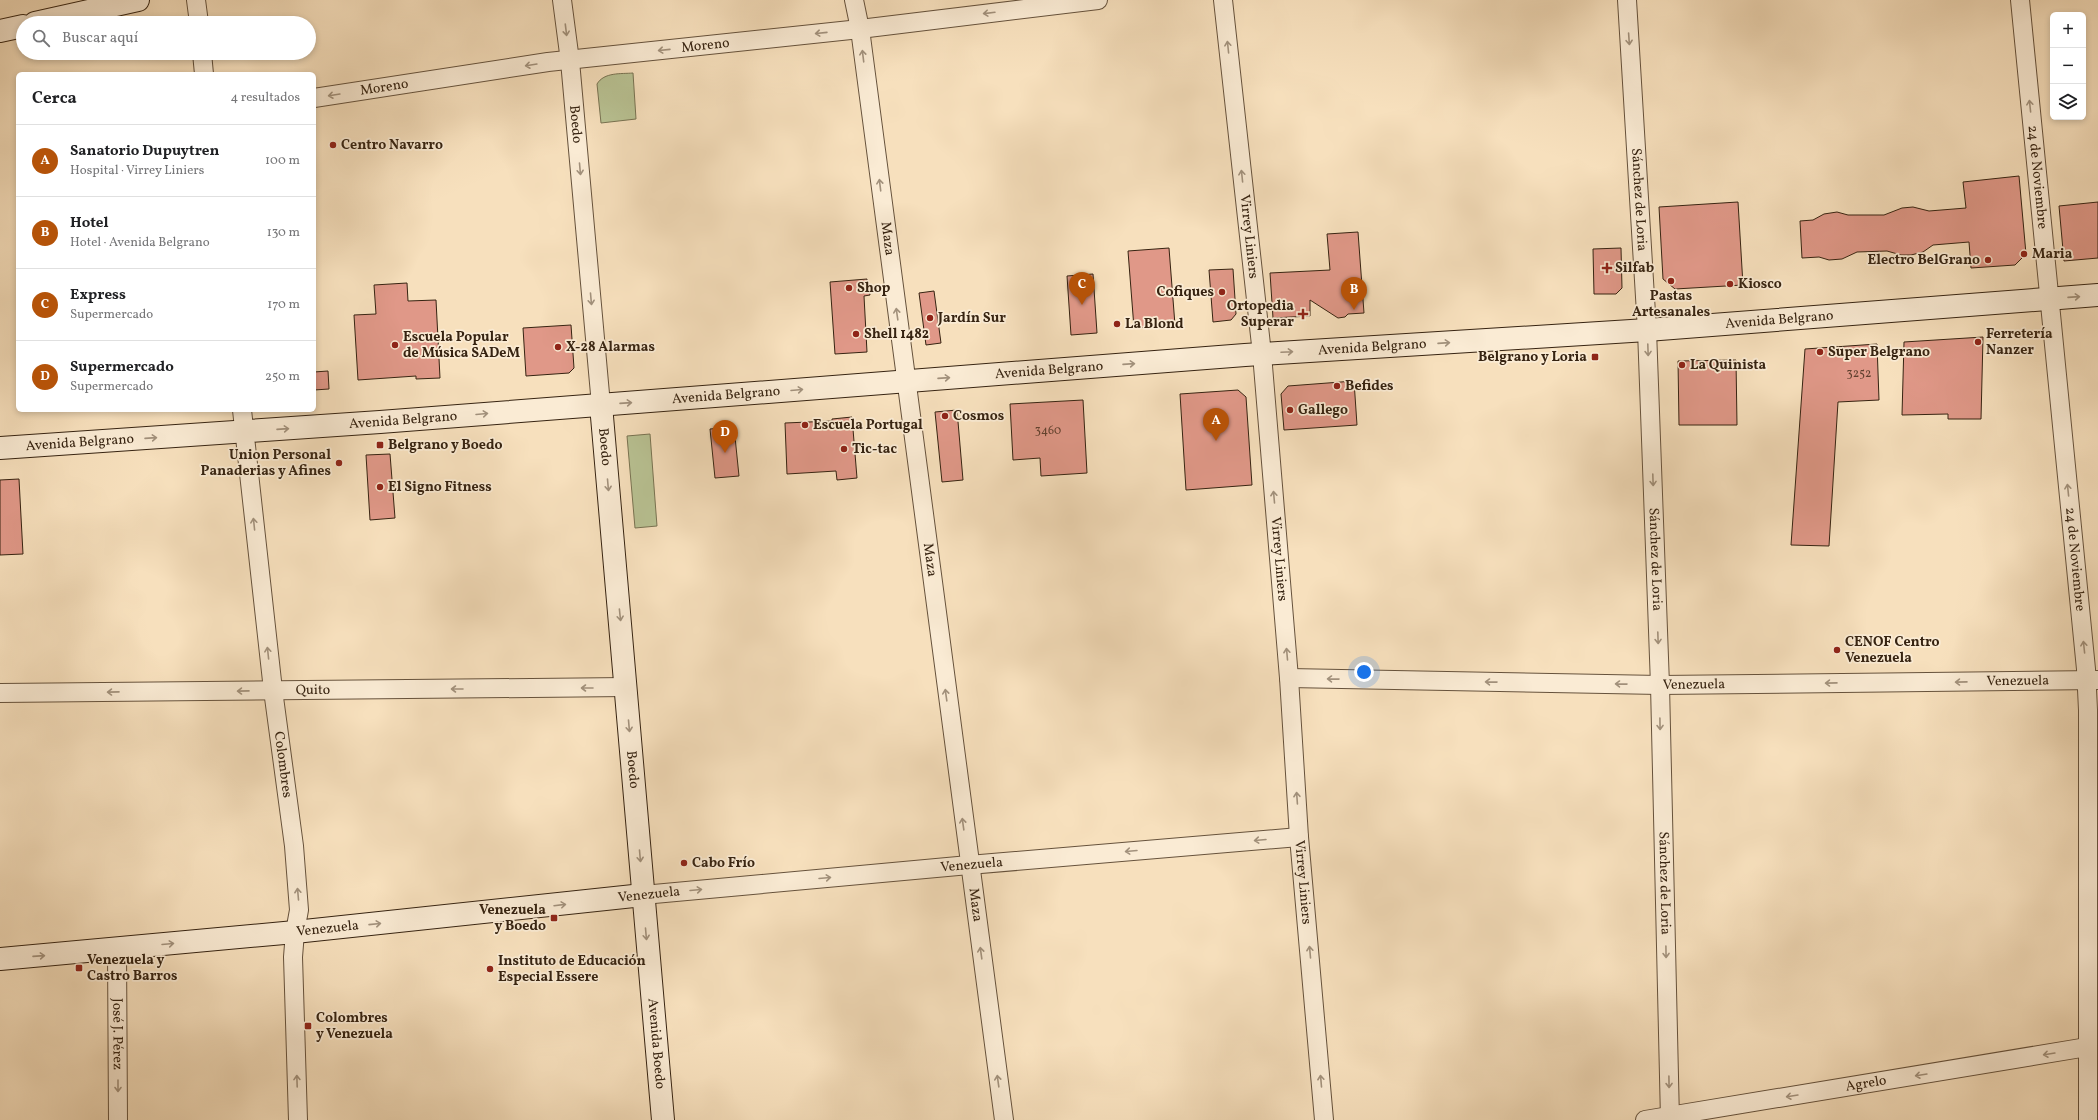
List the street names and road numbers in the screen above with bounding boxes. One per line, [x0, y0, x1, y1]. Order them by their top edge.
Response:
street label: Moreno [680, 33, 731, 57]
street label: Moreno [359, 74, 410, 100]
street label: Boedo [565, 104, 587, 144]
street label: 24 de Noviembre [2023, 124, 2052, 230]
street label: Sánchez de Loria [1626, 147, 1652, 252]
street label: Virrey Liniers [1235, 194, 1263, 280]
street label: Maza [876, 220, 899, 257]
street label: Avenida Belgrano [1724, 306, 1834, 333]
street label: Avenida Belgrano [1317, 334, 1427, 360]
street label: Avenida Belgrano [994, 357, 1104, 384]
street label: Avenida Belgrano [671, 382, 781, 409]
street label: Avenida Belgrano [348, 407, 458, 434]
street label: Boedo [594, 427, 616, 467]
street label: Avenida Belgrano [25, 429, 135, 456]
street label: Sánchez de Loria [1644, 507, 1667, 611]
street label: 24 de Noviembre [2061, 507, 2090, 612]
street label: Virrey Liniers [1266, 516, 1292, 602]
street label: Maza [918, 542, 942, 578]
street label: Venezuela [1986, 671, 2049, 691]
street label: Venezuela [1662, 675, 1725, 694]
street label: Quito [296, 680, 330, 700]
street label: Colombres [269, 730, 297, 799]
street label: Boedo [622, 750, 644, 789]
street label: Sánchez de Loria [1654, 831, 1675, 935]
street label: Virrey Liniers [1290, 839, 1316, 925]
street label: Venezuela [940, 853, 1004, 877]
street label: Venezuela [617, 882, 681, 908]
street label: Maza [964, 887, 987, 923]
street label: Venezuela [295, 916, 360, 941]
street label: Avenida Boedo [643, 997, 670, 1090]
street label: José J. Pérez [108, 998, 127, 1070]
street label: Agrelo [1844, 1071, 1888, 1096]

